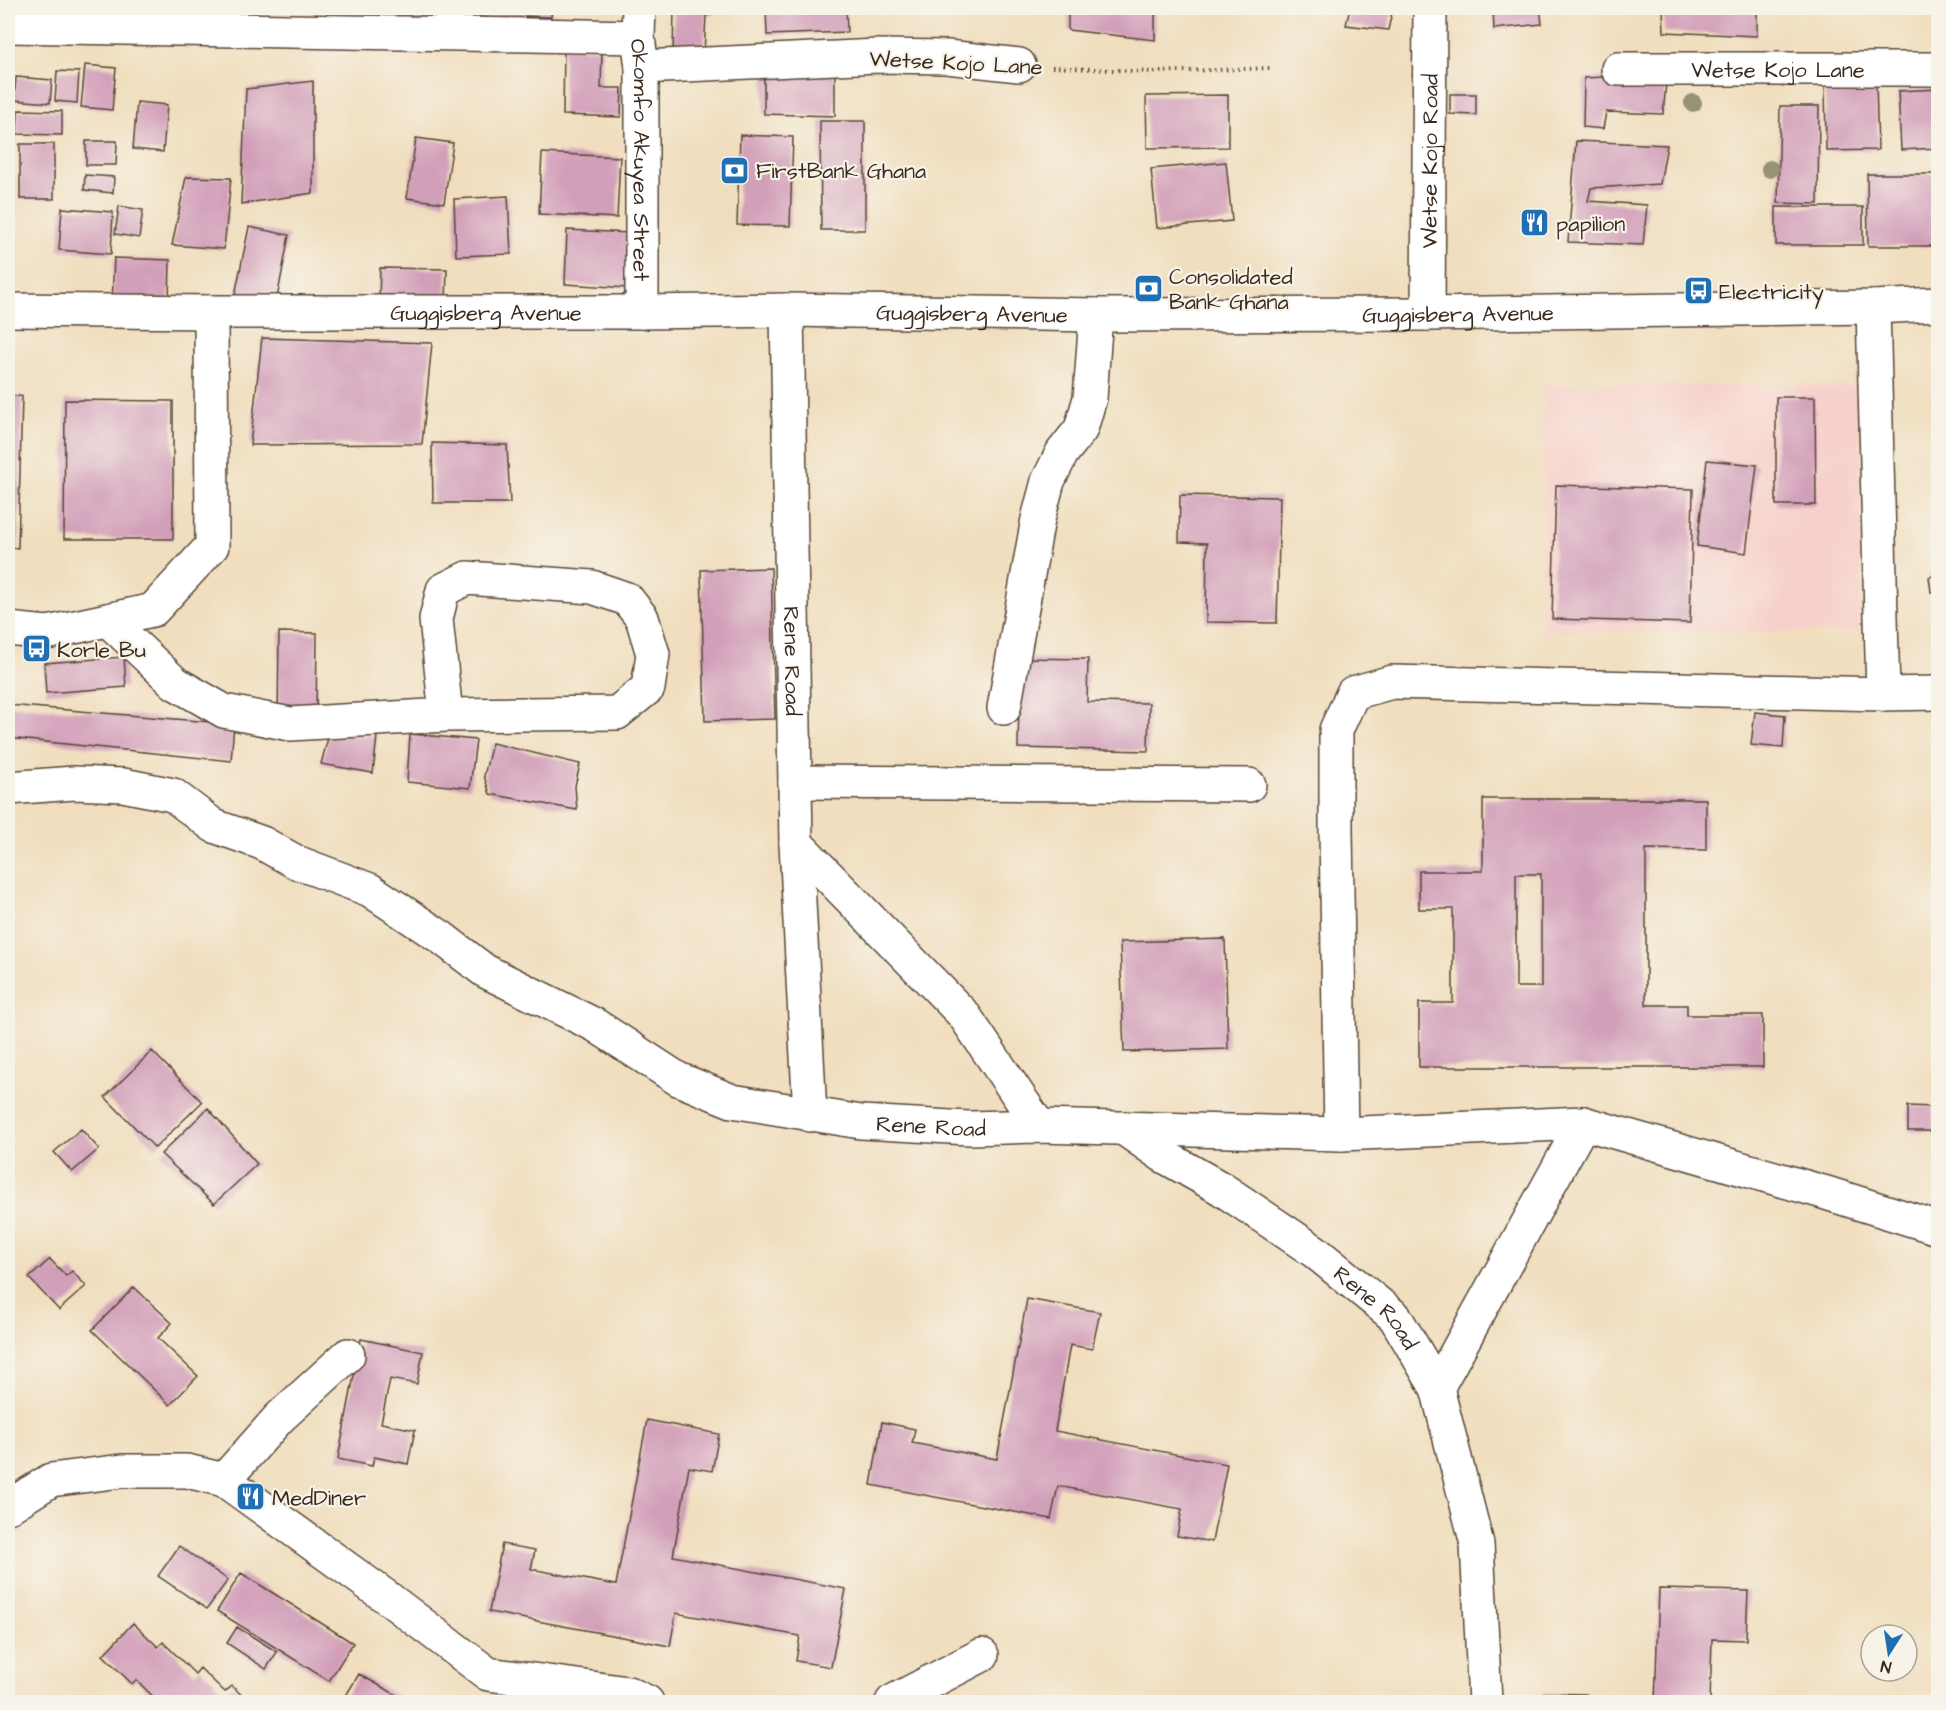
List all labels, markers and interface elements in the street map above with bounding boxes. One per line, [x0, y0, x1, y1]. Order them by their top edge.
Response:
street label: Okomfo Akuyea Street [621, 37, 656, 281]
street label: Wetse Kojo Lane [869, 43, 1043, 84]
street label: Wetse Kojo Lane [1691, 55, 1865, 86]
street label: Wetse Kojo Road [1414, 74, 1447, 248]
bank icon: FirstBank Ghana [719, 154, 751, 186]
place label: FirstBank Ghana [756, 156, 926, 187]
restaurant icon: papilion [1519, 207, 1551, 239]
place label: papilion [1556, 209, 1625, 240]
place label: Consolidated Bank Ghana [1169, 262, 1293, 318]
bank icon: Consolidated Bank Ghana [1132, 273, 1164, 305]
bus stop icon: Electricity [1682, 275, 1714, 307]
place label: Electricity [1719, 277, 1824, 309]
street label: Guggisberg Avenue [876, 297, 1068, 332]
street label: Guggisberg Avenue [390, 298, 582, 330]
street label: Guggisberg Avenue [1362, 298, 1554, 332]
street label: Rene Road [775, 606, 808, 716]
bus stop icon: Korle Bu [20, 633, 52, 665]
place label: Korle Bu [57, 635, 146, 666]
street label: Rene Road [875, 1109, 986, 1145]
street label: Rene Road [1326, 1259, 1425, 1356]
restaurant icon: MedDiner [235, 1481, 267, 1513]
place label: MedDiner [272, 1483, 366, 1514]
north arrow [1859, 1623, 1919, 1683]
text: N [1879, 1655, 1893, 1678]

